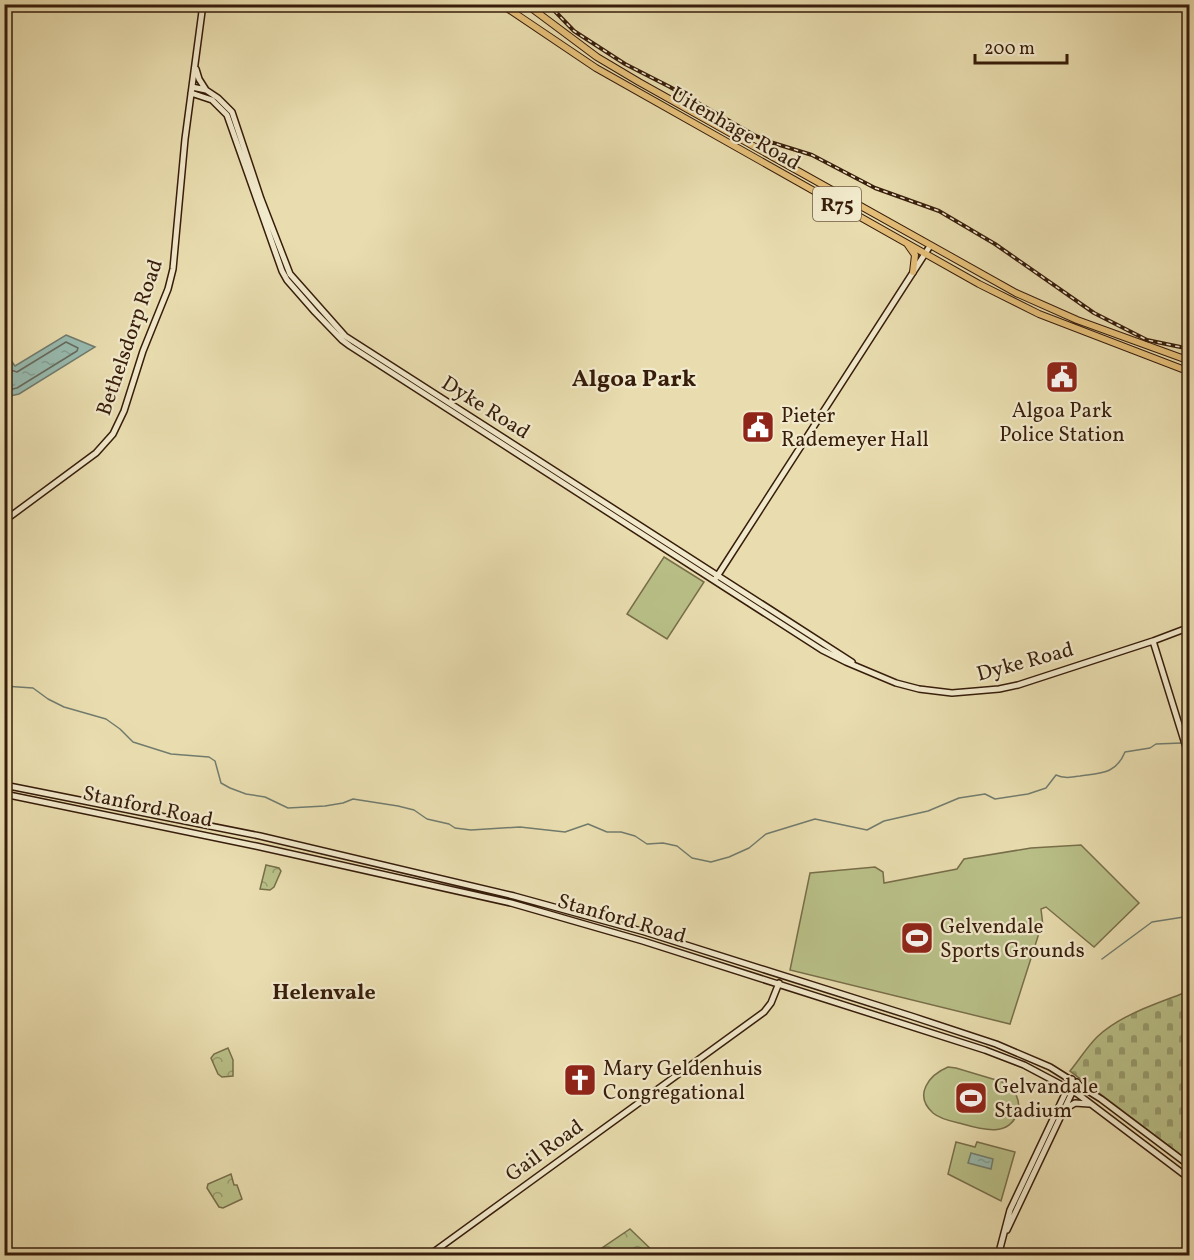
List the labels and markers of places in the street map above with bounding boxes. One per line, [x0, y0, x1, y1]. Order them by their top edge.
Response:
public building icon: Algoa Park Police Station [1044, 359, 1080, 395]
place label: Algoa Park Police Station [999, 397, 1125, 450]
place label: Pieter Rademeyer Hall [781, 402, 929, 455]
public building icon: Pieter Rademeyer Hall [740, 409, 776, 445]
place label: Gelvendale Sports Grounds [940, 913, 1085, 966]
sports icon: Gelvendale Sports Grounds [899, 920, 935, 956]
place label: Mary Geldenhuis Congregational [603, 1055, 762, 1108]
church icon: Mary Geldenhuis Congregational [562, 1062, 598, 1098]
place label: Gelvandale Stadium [994, 1073, 1098, 1126]
sports icon: Gelvandale Stadium [953, 1080, 989, 1116]

